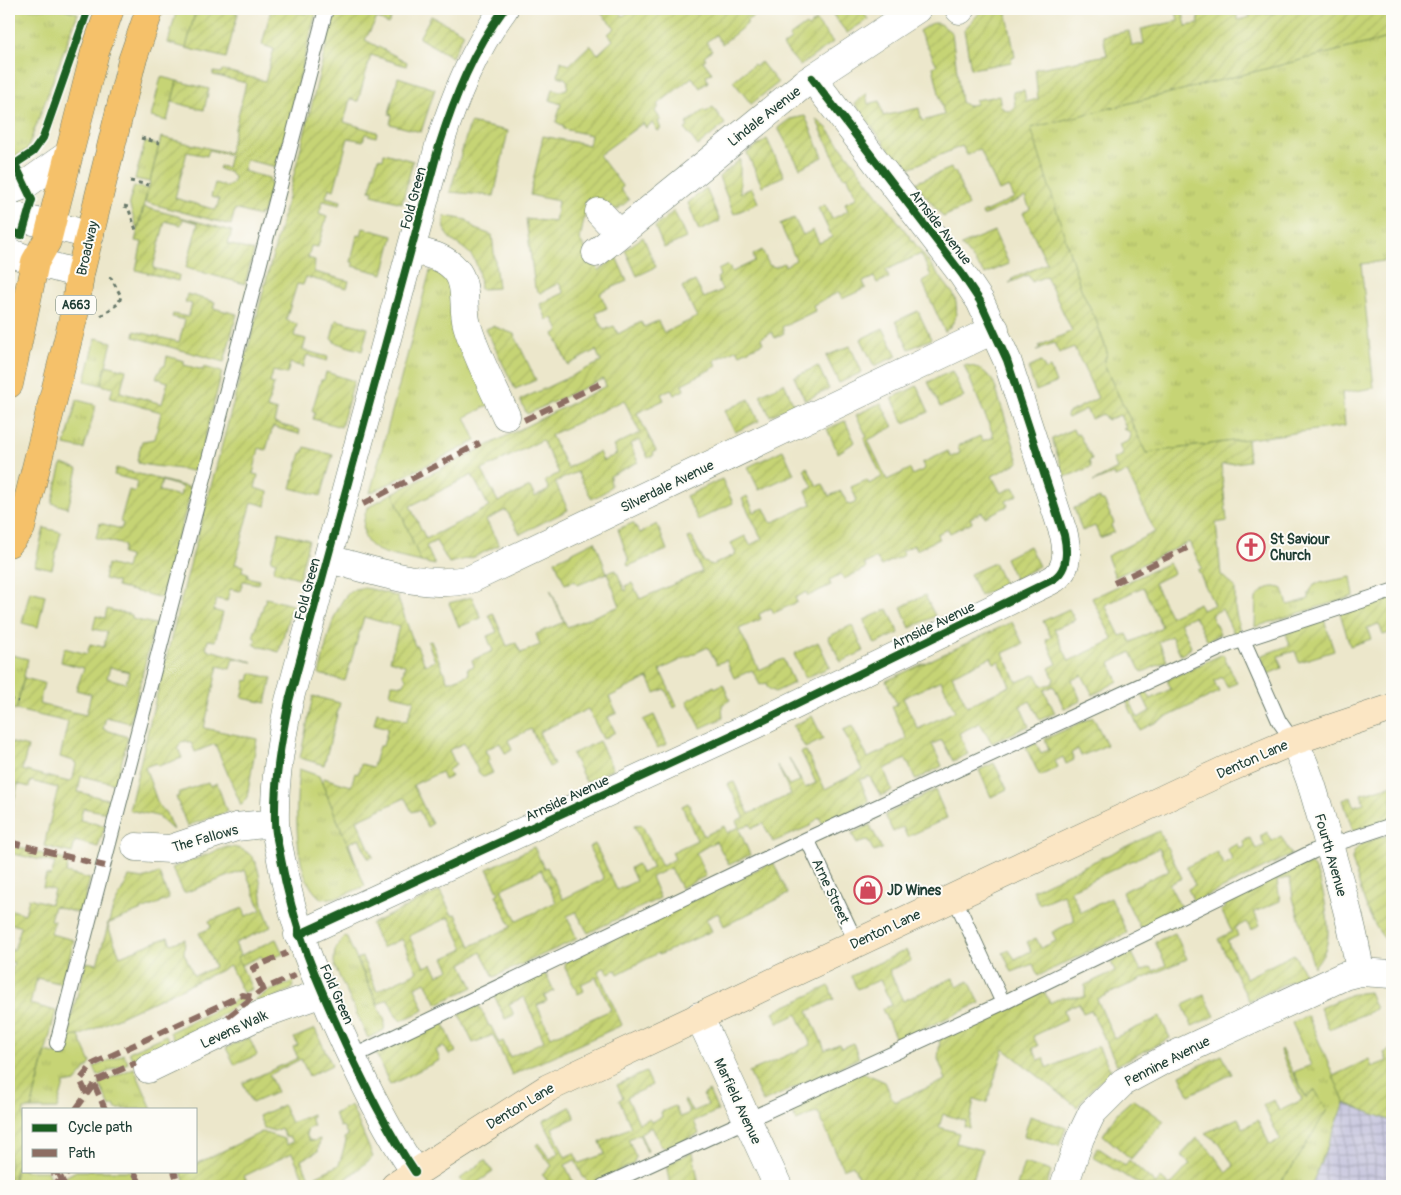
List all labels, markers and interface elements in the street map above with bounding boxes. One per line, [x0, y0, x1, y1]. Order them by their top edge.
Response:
street label: Lindale Avenue [724, 83, 804, 150]
street label: Fold Green [397, 165, 430, 231]
street label: Arnside Avenue [906, 186, 975, 268]
street label: Broadway [73, 219, 102, 277]
road number: A663 [56, 296, 96, 314]
street label: Silverdale Avenue [618, 457, 717, 516]
place label: St Saviour Church [1270, 531, 1331, 564]
church icon: St Saviour Church [1236, 532, 1266, 562]
street label: Fold Green [291, 556, 324, 622]
street label: Arnside Avenue [889, 598, 978, 653]
street label: Denton Lane [1214, 736, 1290, 783]
street label: Arnside Avenue [523, 772, 612, 825]
street label: Fourth Avenue [1311, 812, 1351, 899]
street label: The Fallows [170, 821, 241, 856]
street label: Arne Street [808, 856, 853, 927]
shop icon: JD Wines [853, 875, 883, 905]
place label: JD Wines [887, 882, 942, 899]
street label: Denton Lane [847, 906, 923, 953]
street label: Fold Green [316, 962, 357, 1027]
street label: Levens Walk [198, 1006, 271, 1052]
street label: Pennine Avenue [1122, 1033, 1213, 1090]
street label: Marfield Avenue [710, 1056, 765, 1147]
street label: Denton Lane [483, 1080, 557, 1133]
legend [22, 1108, 198, 1172]
text: Cycle path [68, 1118, 132, 1137]
text: Path [68, 1144, 95, 1163]

